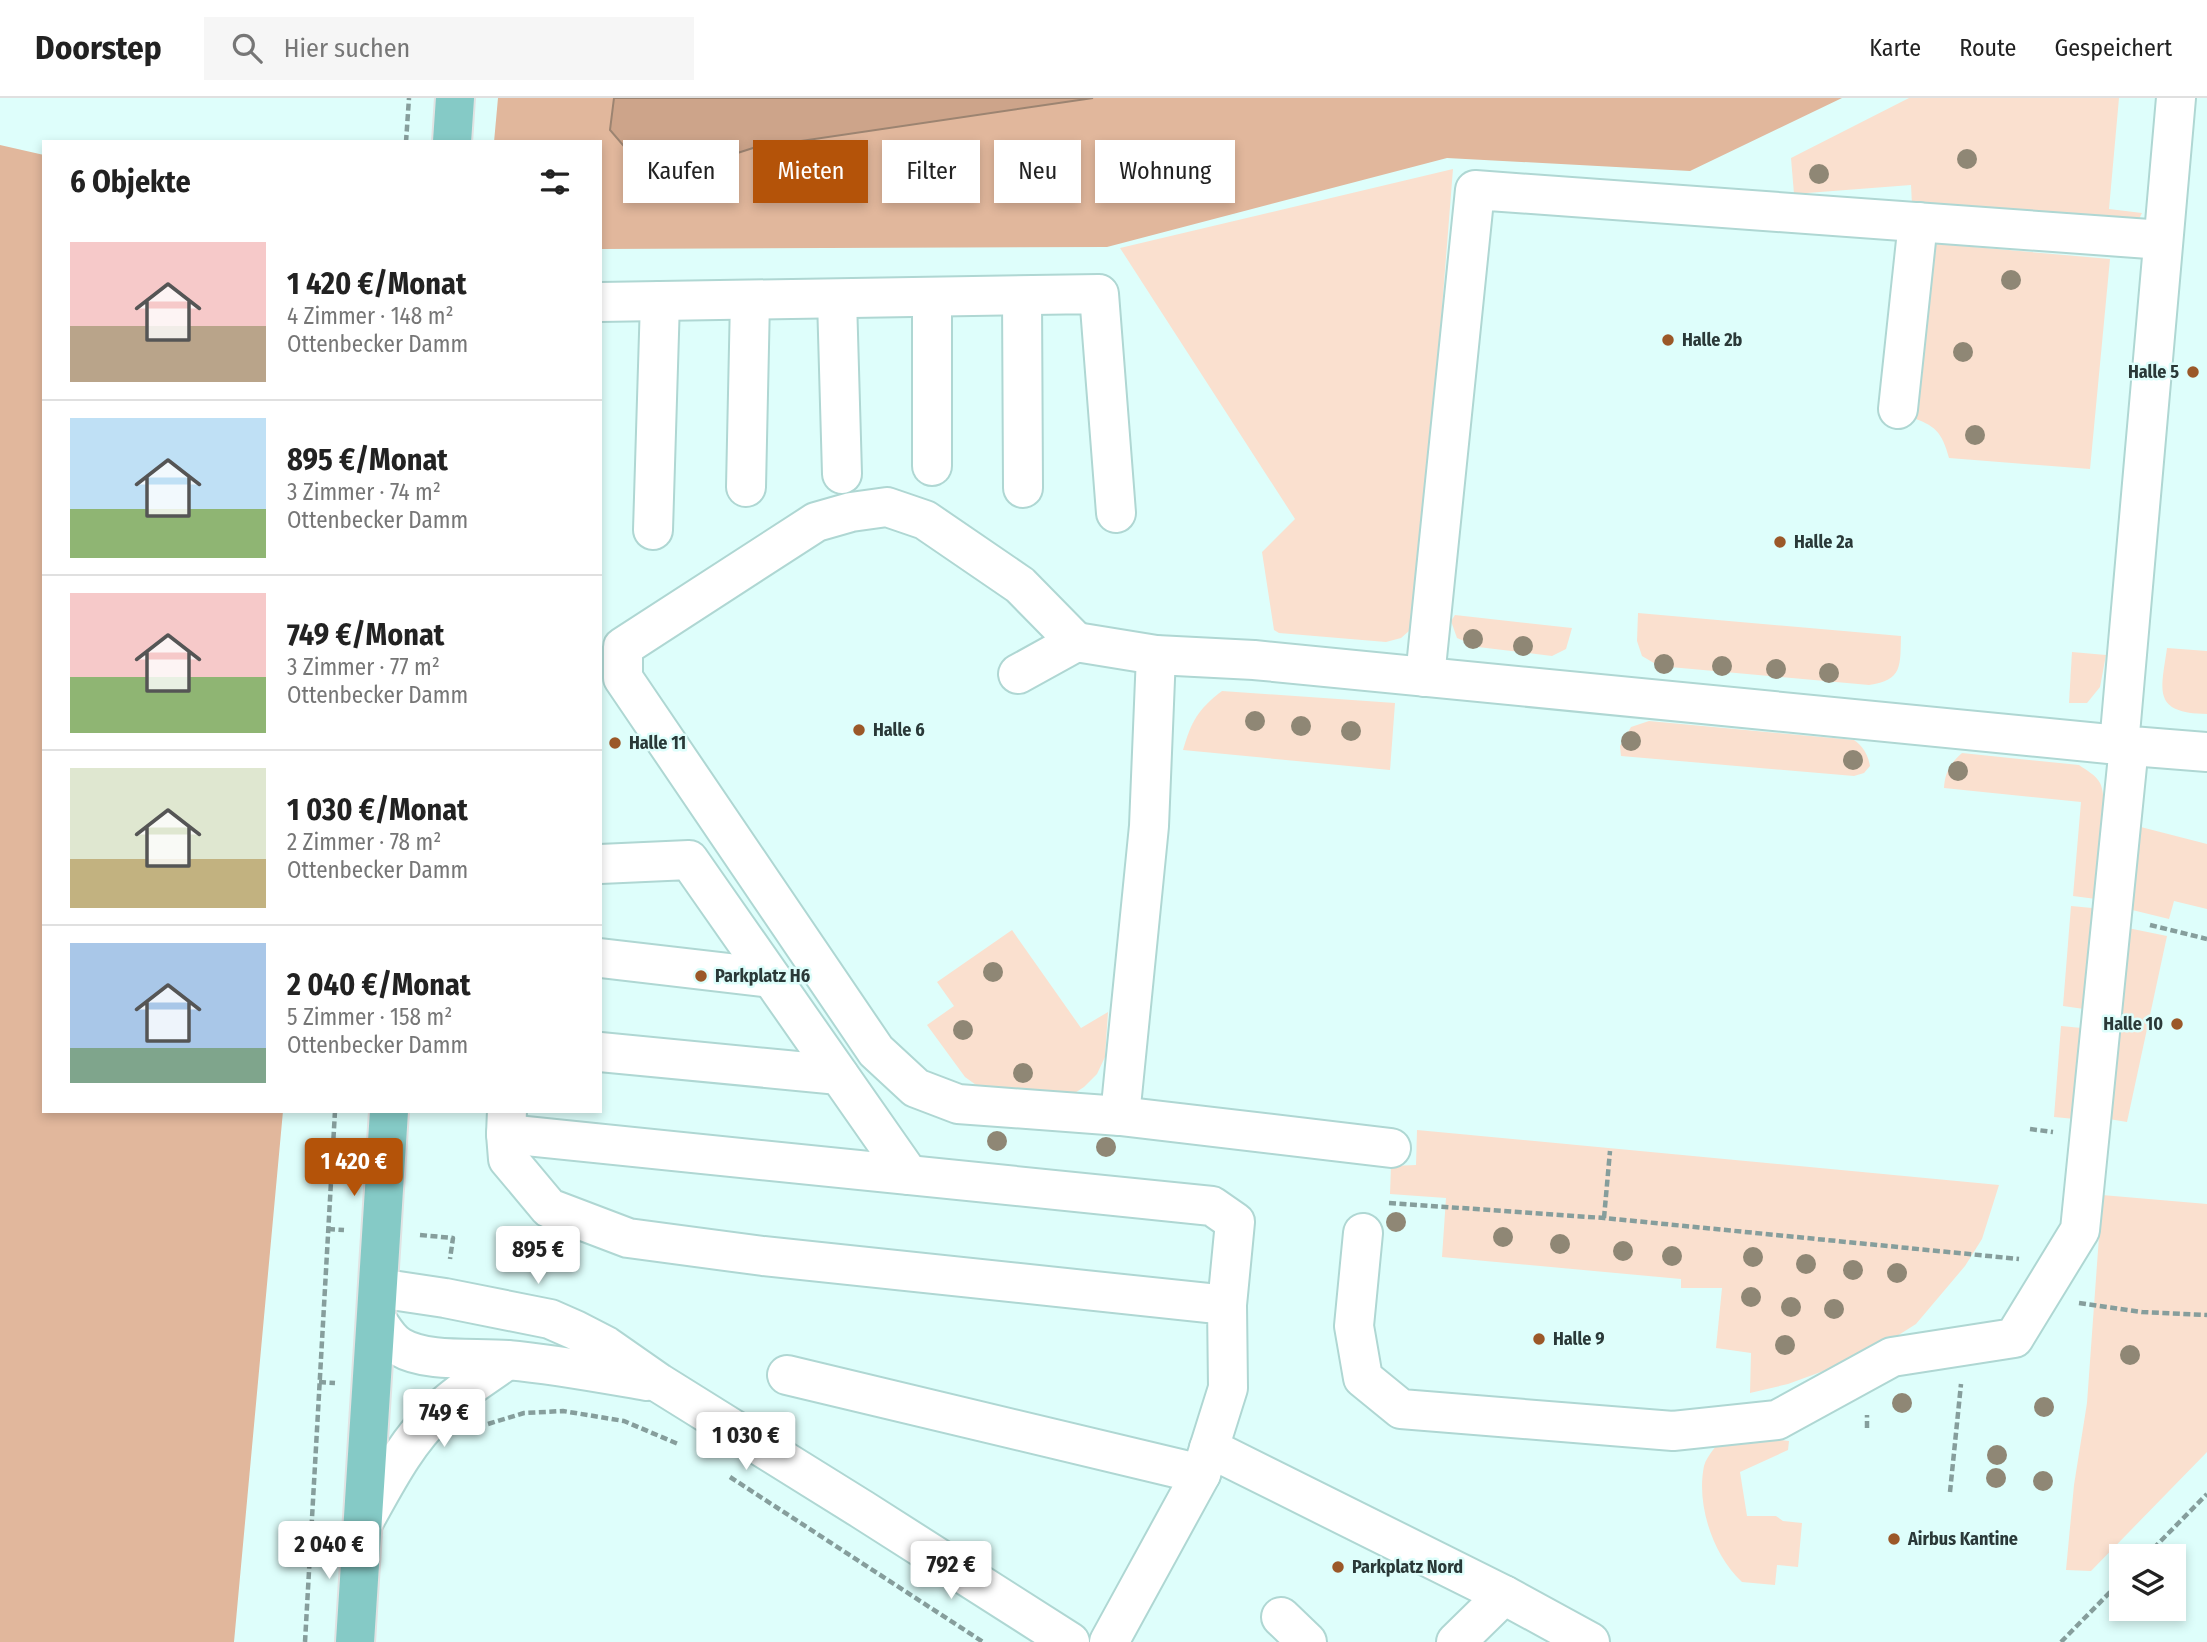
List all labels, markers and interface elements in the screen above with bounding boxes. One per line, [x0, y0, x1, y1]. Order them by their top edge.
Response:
search box [204, 17, 694, 80]
text: Doorstep [35, 28, 162, 68]
icon: search [228, 29, 266, 67]
text: Hier suchen [284, 33, 410, 64]
text: Karte [1869, 34, 1921, 62]
text: Route [1959, 34, 2016, 62]
text: Gespeichert [2054, 34, 2172, 62]
chip: Kaufen [623, 140, 739, 203]
chip: Mieten [753, 140, 868, 203]
chip: Filter [882, 140, 980, 203]
chip: Neu [994, 140, 1081, 203]
chip: Wohnung [1095, 140, 1235, 203]
icon: filters [536, 163, 574, 201]
text: 6 Objekte [70, 164, 191, 200]
text: 1 420 €/Monat [287, 266, 466, 302]
icon: home [126, 270, 210, 354]
text: 4 Zimmer · 148 m² [287, 302, 454, 330]
place label: Halle 2b [1682, 329, 1743, 351]
text: Ottenbecker Damm [287, 330, 468, 358]
marker: Halle 2b [1660, 332, 1676, 348]
place label: Halle 5 [2128, 361, 2179, 383]
marker: Halle 5 [2185, 364, 2201, 380]
text: 895 €/Monat [287, 442, 448, 478]
icon: home [126, 446, 210, 530]
text: 3 Zimmer · 74 m² [287, 478, 441, 506]
text: Ottenbecker Damm [287, 506, 468, 534]
place label: Halle 2a [1794, 531, 1853, 553]
marker: Halle 2a [1772, 534, 1788, 550]
text: 749 €/Monat [287, 617, 444, 653]
icon: home [126, 621, 210, 705]
text: 3 Zimmer · 77 m² [287, 653, 440, 681]
text: Ottenbecker Damm [287, 681, 468, 709]
place label: Halle 6 [873, 719, 925, 741]
marker: Halle 6 [851, 722, 867, 738]
place label: Halle 11 [629, 732, 686, 754]
marker: Halle 11 [607, 735, 623, 751]
text: 1 030 €/Monat [287, 792, 468, 828]
icon: home [126, 796, 210, 880]
text: 2 Zimmer · 78 m² [287, 828, 441, 856]
text: Ottenbecker Damm [287, 856, 468, 884]
place label: Parkplatz H6 [715, 965, 810, 987]
text: 2 040 €/Monat [287, 967, 470, 1003]
marker: Parkplatz H6 [693, 968, 709, 984]
icon: home [126, 971, 210, 1055]
text: 5 Zimmer · 158 m² [287, 1003, 452, 1031]
place label: Halle 10 [2103, 1013, 2163, 1035]
marker: Halle 10 [2169, 1016, 2185, 1032]
text: Ottenbecker Damm [287, 1031, 468, 1059]
pin: 1 420 € [289, 1138, 419, 1198]
text: 1 420 € [321, 1147, 387, 1175]
pin: 895 € [489, 1226, 587, 1286]
text: 895 € [512, 1235, 564, 1263]
place label: Halle 9 [1553, 1328, 1605, 1350]
marker: Halle 9 [1531, 1331, 1547, 1347]
pin: 749 € [395, 1390, 493, 1449]
text: 749 € [419, 1398, 469, 1426]
pin: 1 030 € [681, 1412, 811, 1472]
text: 1 030 € [712, 1421, 780, 1449]
pin: 2 040 € [264, 1522, 394, 1581]
place label: Airbus Kantine [1907, 1528, 2018, 1550]
text: 2 040 € [294, 1530, 364, 1558]
marker: Airbus Kantine [1886, 1531, 1902, 1547]
pin: 792 € [902, 1542, 1000, 1601]
map controls [2109, 1544, 2186, 1621]
button: layers [2109, 1544, 2186, 1621]
text: 792 € [927, 1550, 975, 1578]
place label: Parkplatz Nord [1352, 1556, 1463, 1578]
marker: Parkplatz Nord [1330, 1559, 1346, 1575]

